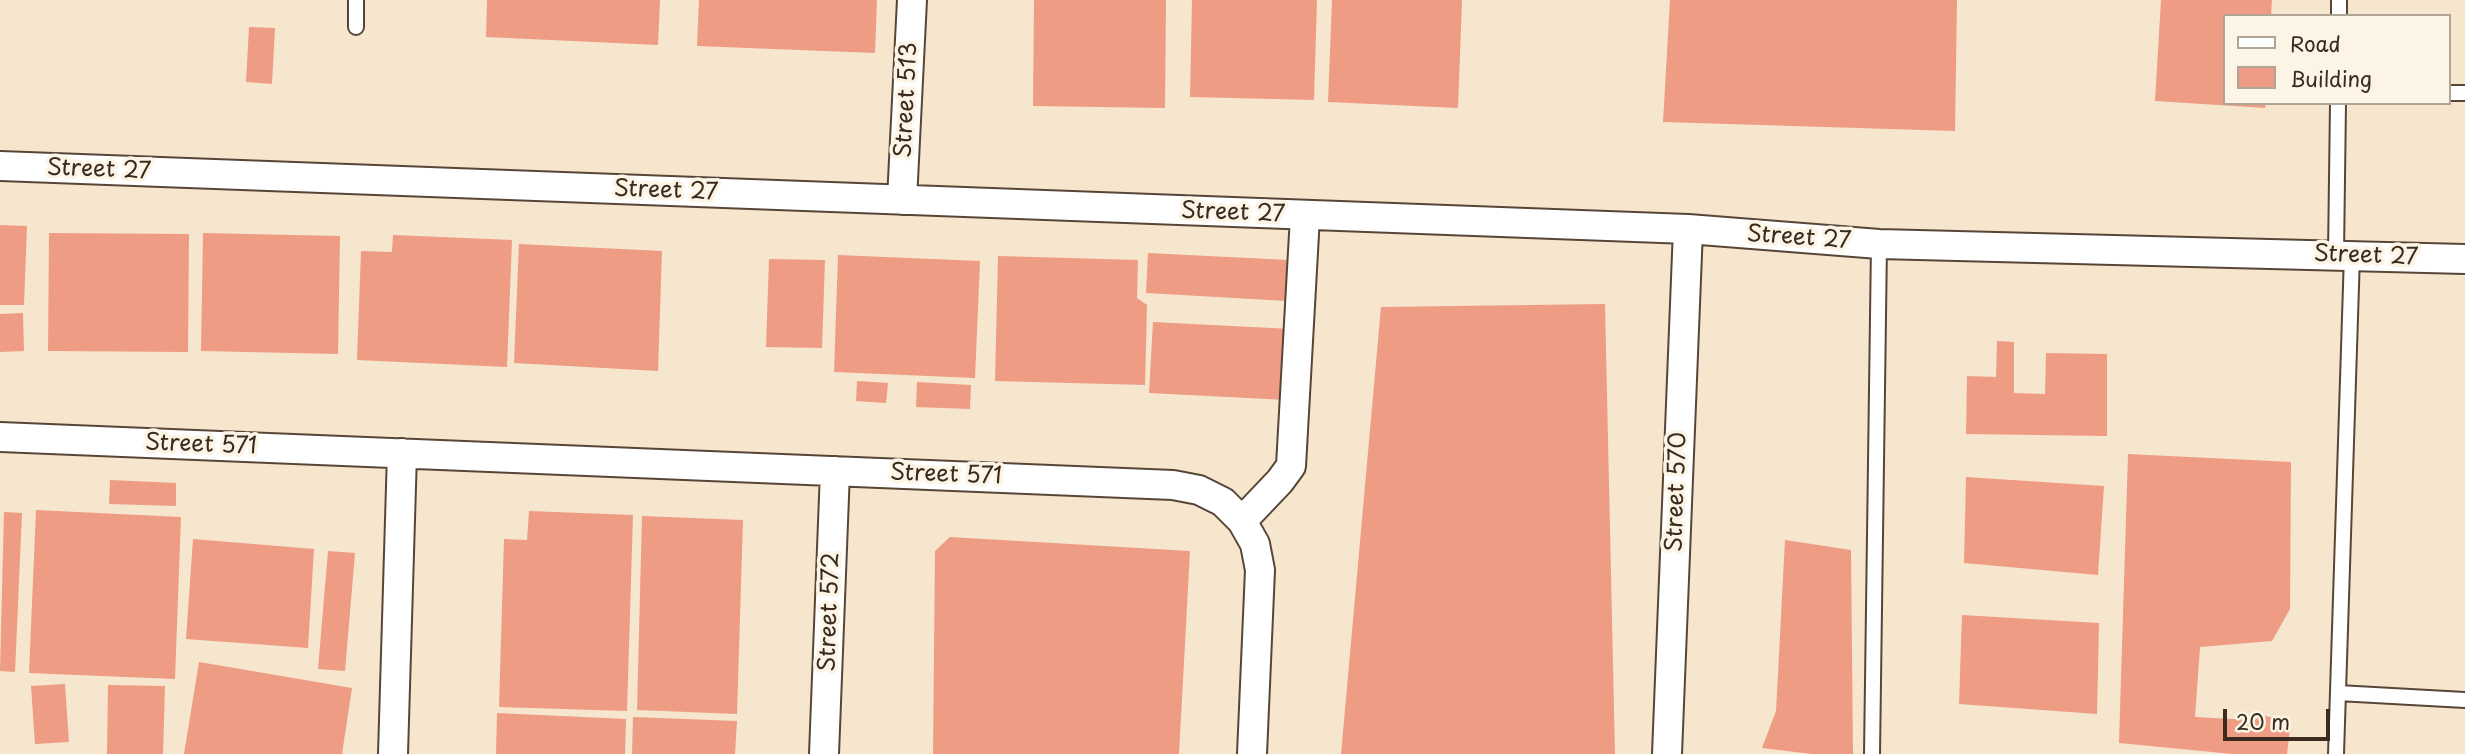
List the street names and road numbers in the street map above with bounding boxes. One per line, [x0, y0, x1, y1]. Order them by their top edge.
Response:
street label: Street 513 [890, 41, 924, 159]
street label: Street 27 [46, 154, 152, 186]
street label: Street 27 [613, 175, 719, 207]
street label: Street 27 [1180, 197, 1286, 229]
street label: Street 27 [1746, 221, 1852, 255]
street label: Street 27 [2313, 240, 2419, 272]
street label: Street 571 [145, 429, 257, 461]
street label: Street 570 [1661, 432, 1693, 552]
street label: Street 571 [890, 459, 1002, 491]
street label: Street 572 [814, 552, 846, 672]

